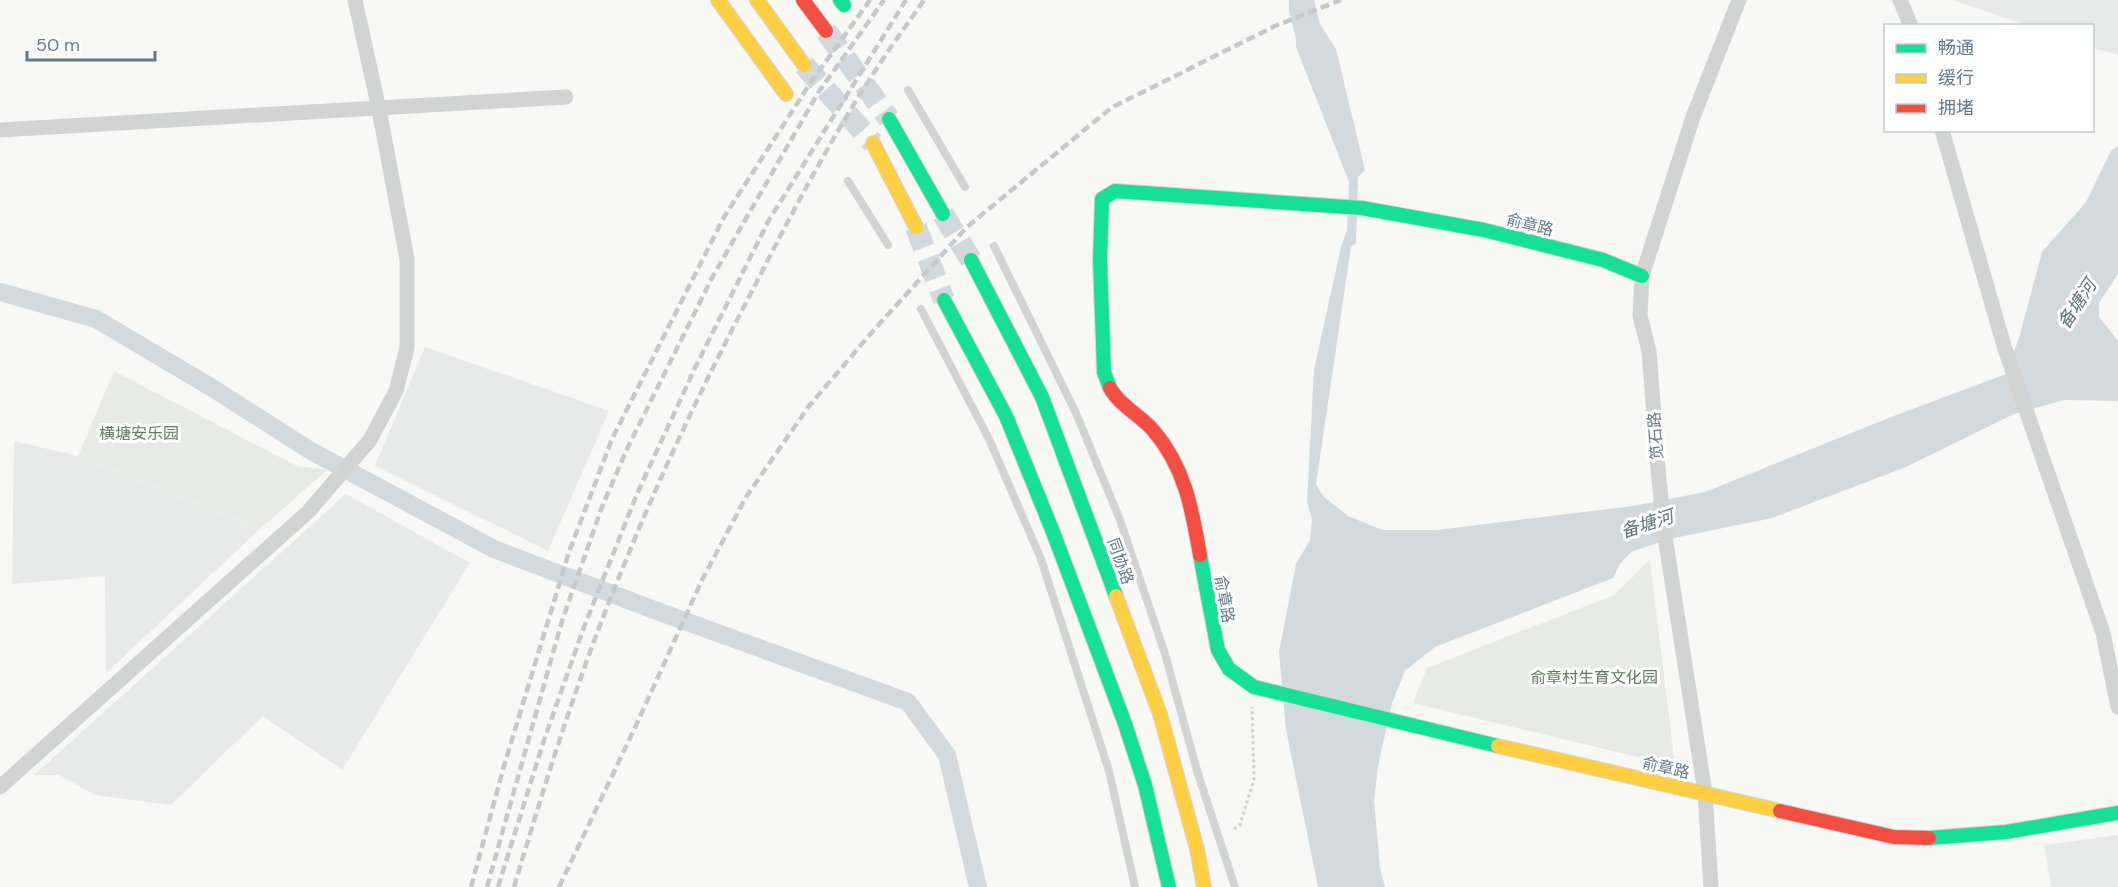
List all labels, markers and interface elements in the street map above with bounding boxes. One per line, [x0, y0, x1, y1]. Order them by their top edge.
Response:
scale bar [27, 24, 154, 62]
legend [1884, 24, 2094, 132]
text: 50 m [36, 33, 80, 57]
text: 畅通 [1938, 36, 1974, 60]
text: 缓行 [1938, 66, 1974, 90]
text: 拥堵 [1938, 96, 1974, 120]
street label: 俞章路 [1504, 208, 1556, 240]
water label: 备塘河 [2052, 272, 2103, 333]
street label: 笕石路 [1643, 411, 1668, 461]
park label: 横塘安乐园 [99, 423, 179, 444]
water label: 备塘河 [1618, 503, 1679, 544]
street label: 同协路 [1102, 535, 1139, 587]
street label: 俞章路 [1210, 574, 1239, 625]
park label: 俞章村生育文化园 [1530, 667, 1658, 688]
street label: 俞章路 [1640, 752, 1692, 783]

